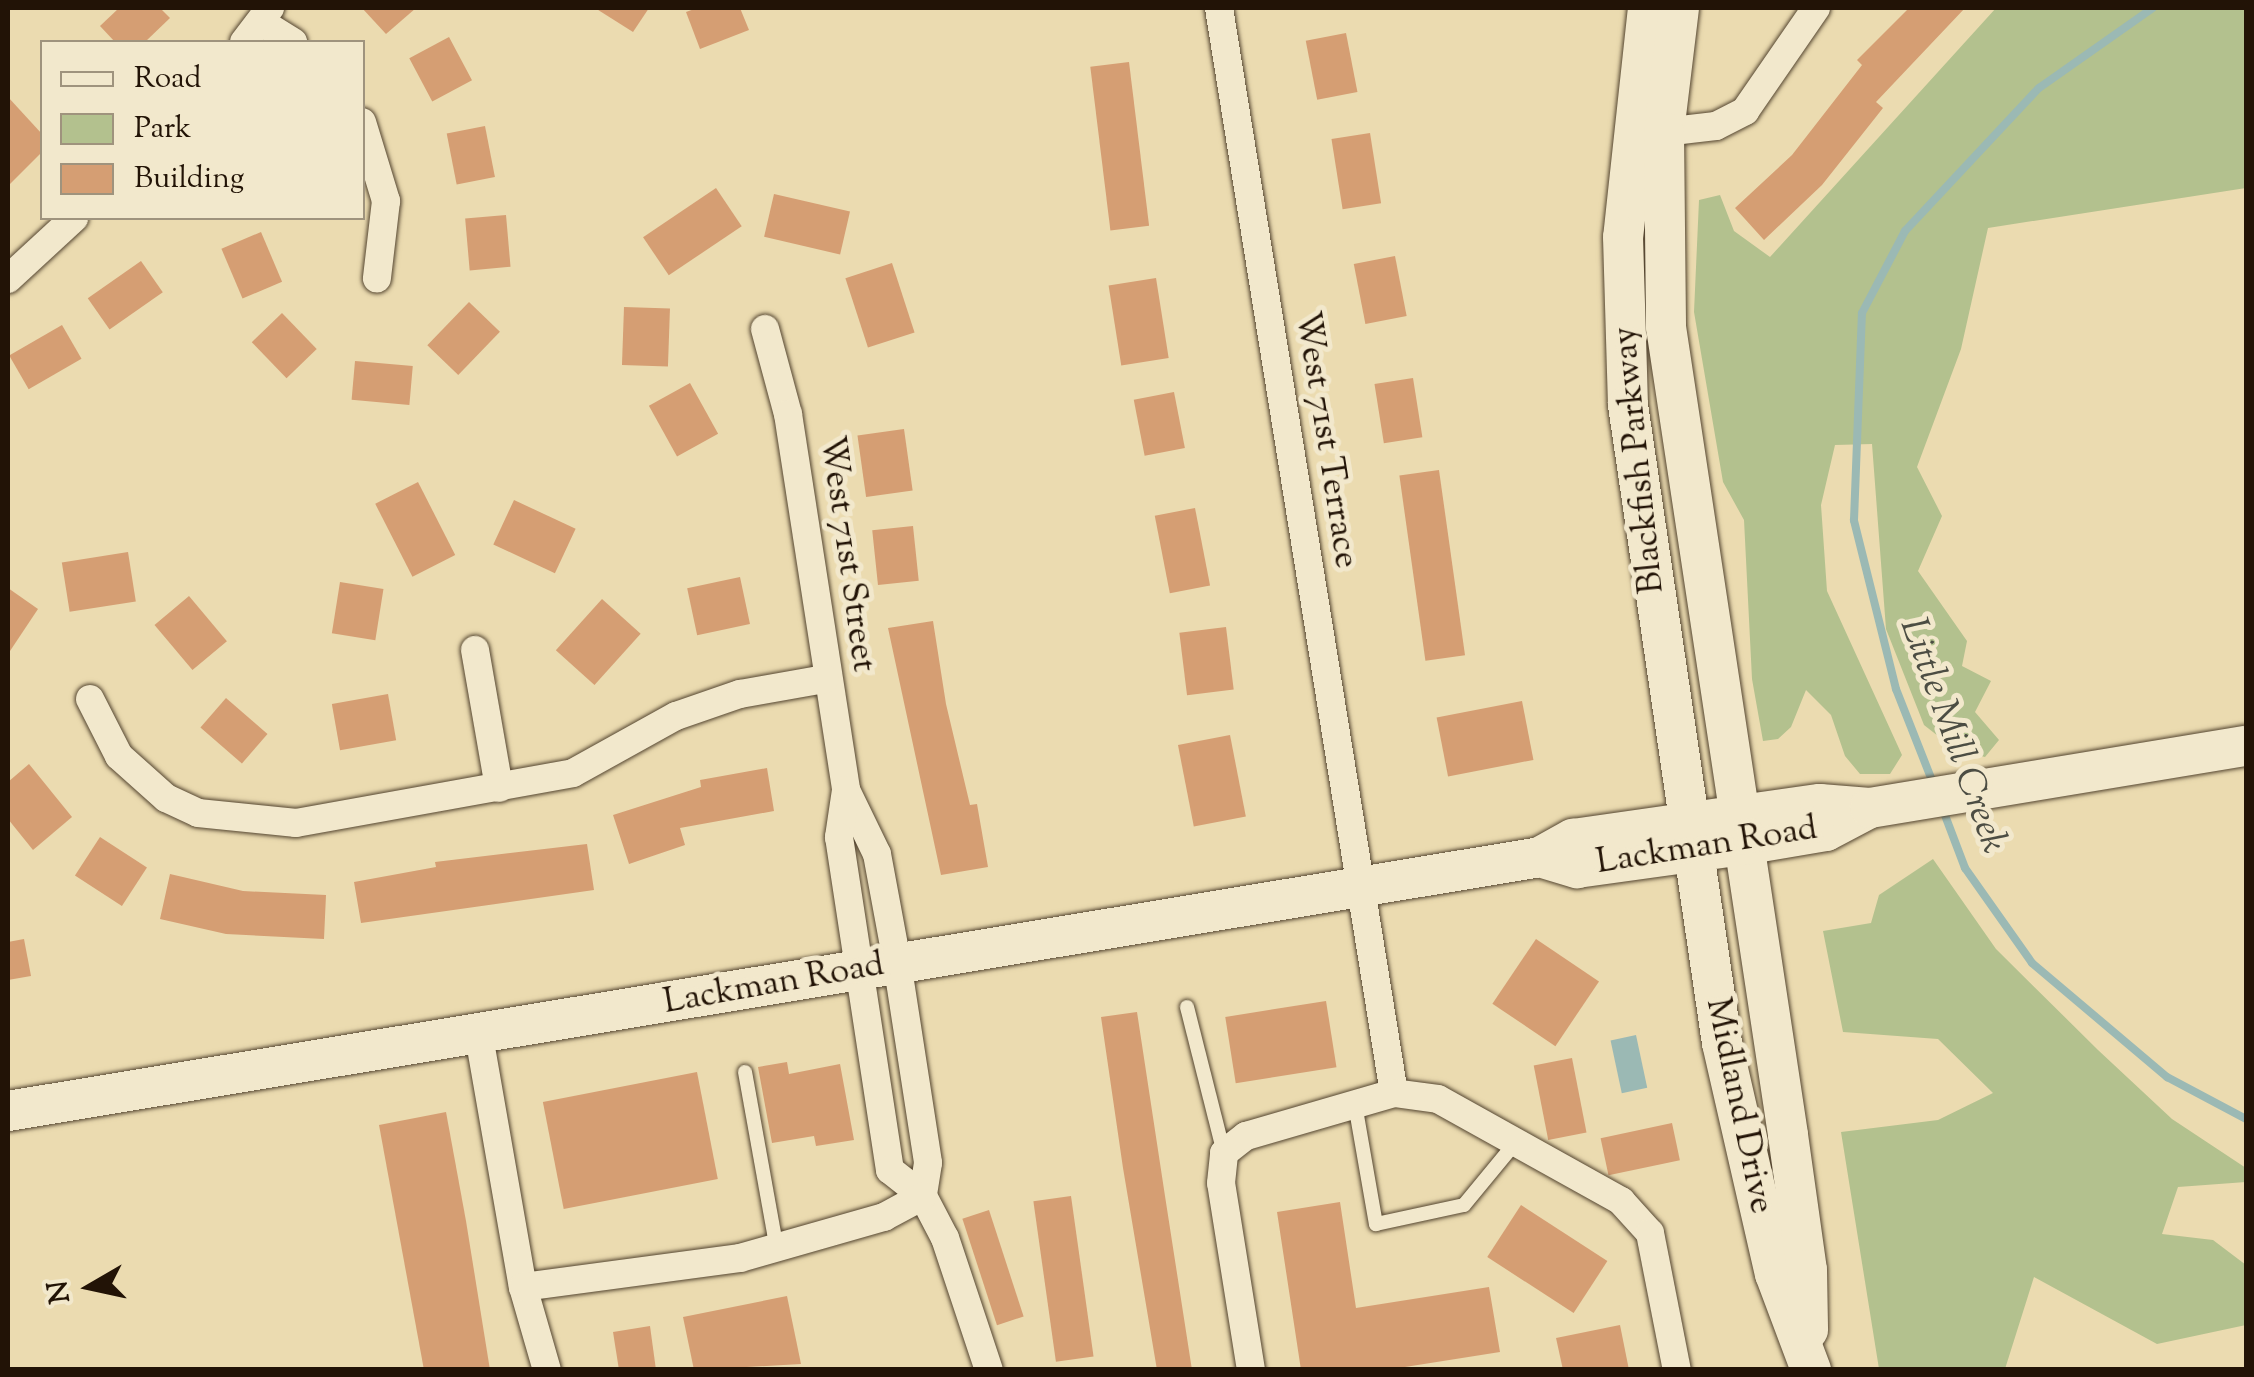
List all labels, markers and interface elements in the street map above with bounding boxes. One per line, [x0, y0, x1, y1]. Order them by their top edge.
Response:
legend [40, 40, 365, 220]
text: Road [134, 58, 201, 101]
text: Park [134, 108, 191, 151]
text: Building [134, 158, 244, 201]
street label: West 71st Terrace [1284, 309, 1366, 571]
street label: Blackfish Parkway [1605, 324, 1675, 596]
street label: West 71st Street [809, 433, 883, 675]
water label: Little Mill Creek [1887, 612, 2015, 860]
street label: Lackman Road [1593, 809, 1821, 885]
street label: Lackman Road [660, 945, 888, 1025]
street label: Midland Drive [1695, 994, 1781, 1218]
north arrow [40, 1237, 140, 1337]
text: N [39, 1278, 82, 1306]

